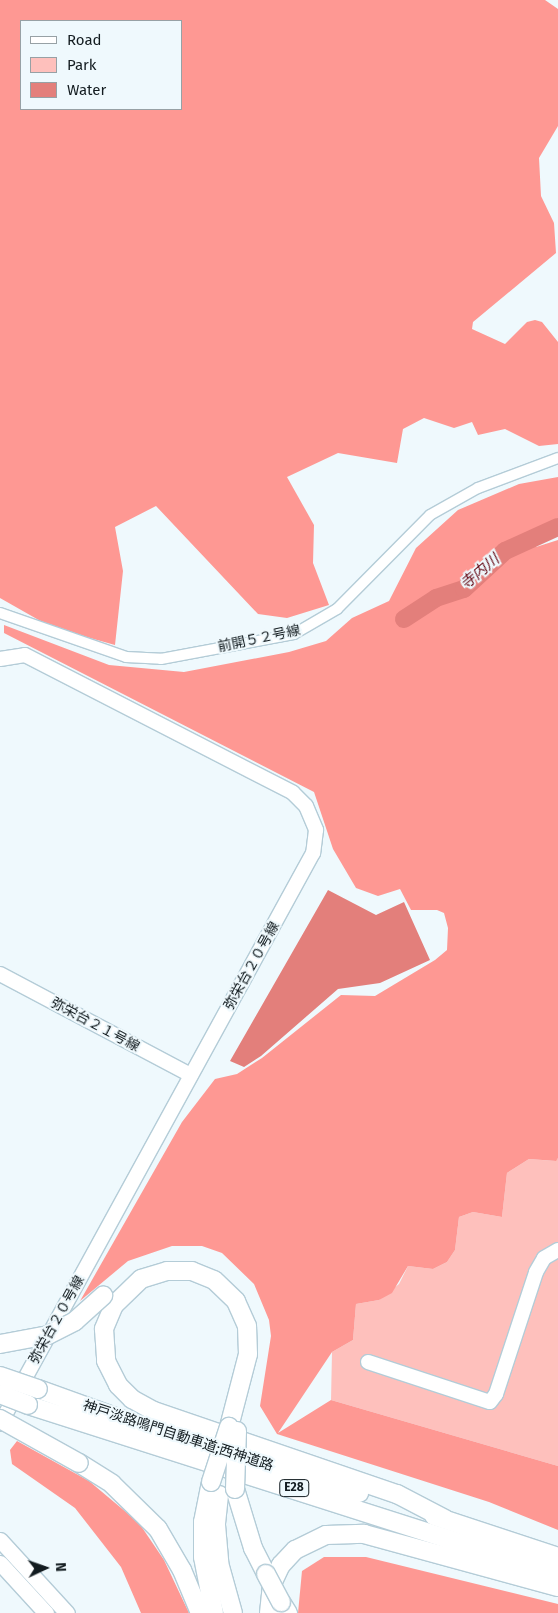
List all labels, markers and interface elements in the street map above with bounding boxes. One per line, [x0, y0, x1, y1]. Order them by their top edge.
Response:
legend [20, 20, 182, 110]
text: Road [67, 31, 102, 49]
text: Park [67, 56, 97, 74]
text: Water [67, 81, 106, 99]
water label: 寺内川 [457, 551, 503, 593]
street label: 前開５２号線 [216, 622, 302, 656]
street label: 弥栄台２０号線 [221, 919, 283, 1013]
street label: 弥栄台２１号線 [48, 995, 142, 1055]
street label: 弥栄台２０号線 [26, 1273, 88, 1367]
street label: 神戸淡路鳴門自動車道;西神道路 [81, 1397, 275, 1475]
road number: E28 [279, 1479, 309, 1498]
north arrow [20, 1543, 70, 1593]
text: N [52, 1562, 69, 1572]

